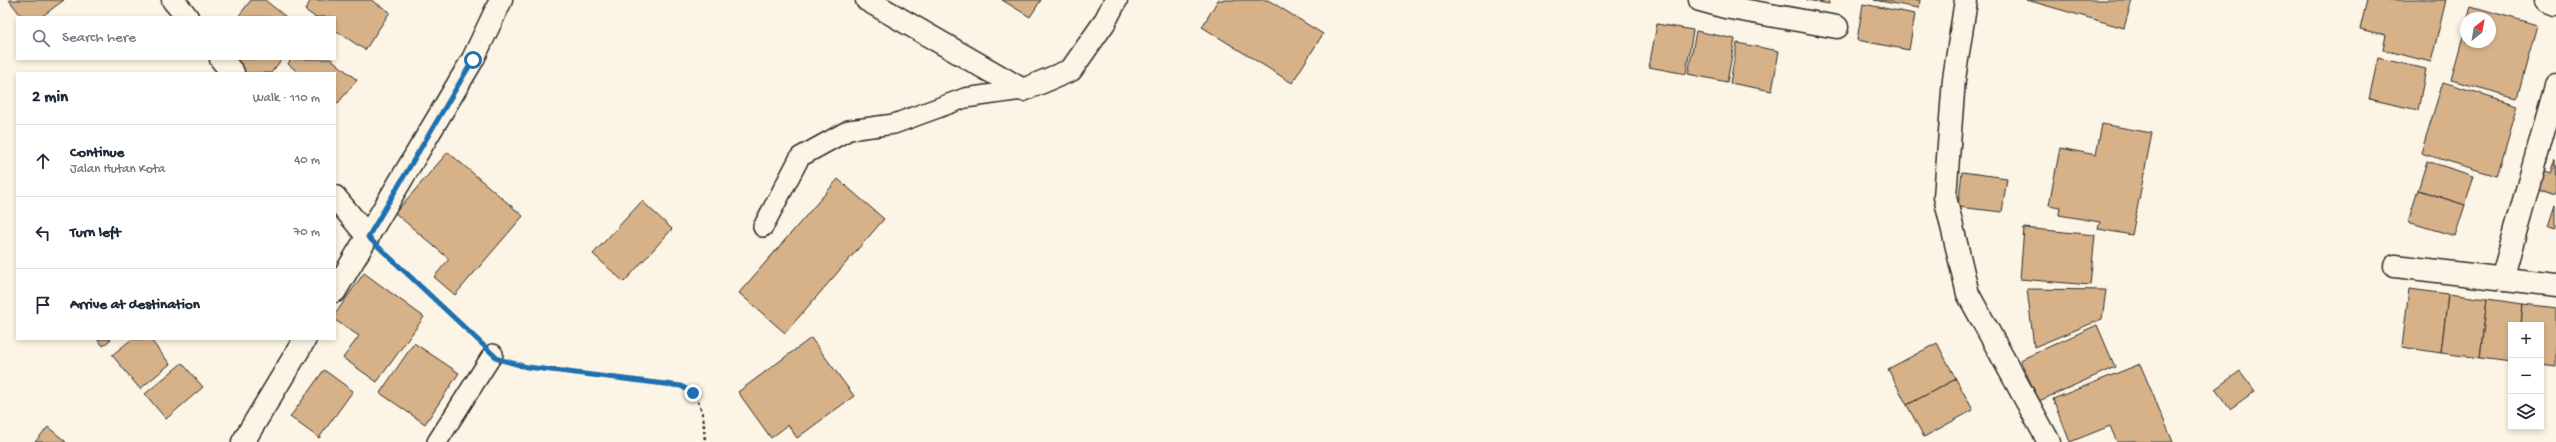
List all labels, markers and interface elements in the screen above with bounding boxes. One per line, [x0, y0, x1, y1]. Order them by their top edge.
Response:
north arrow [2460, 12, 2496, 48]
search box [16, 16, 336, 60]
icon: search [30, 27, 52, 49]
text: Search here [62, 29, 136, 47]
route start [464, 51, 482, 69]
text: 2 min [32, 88, 68, 108]
text: Walk · 110 m [253, 91, 320, 106]
text: Continue [70, 144, 124, 162]
icon: ahead [32, 150, 54, 172]
text: 40 m [294, 153, 320, 168]
text: Jalan Hutan Kota [70, 162, 165, 177]
icon: left [32, 222, 54, 244]
text: Turn left [70, 224, 121, 242]
text: 70 m [294, 225, 320, 240]
icon: arrive [32, 294, 54, 316]
text: Arrive at destination [70, 296, 200, 314]
map controls [2508, 322, 2544, 430]
button: + [2508, 322, 2544, 358]
button: − [2508, 358, 2544, 394]
route end [684, 384, 702, 402]
button: layers [2508, 394, 2544, 430]

